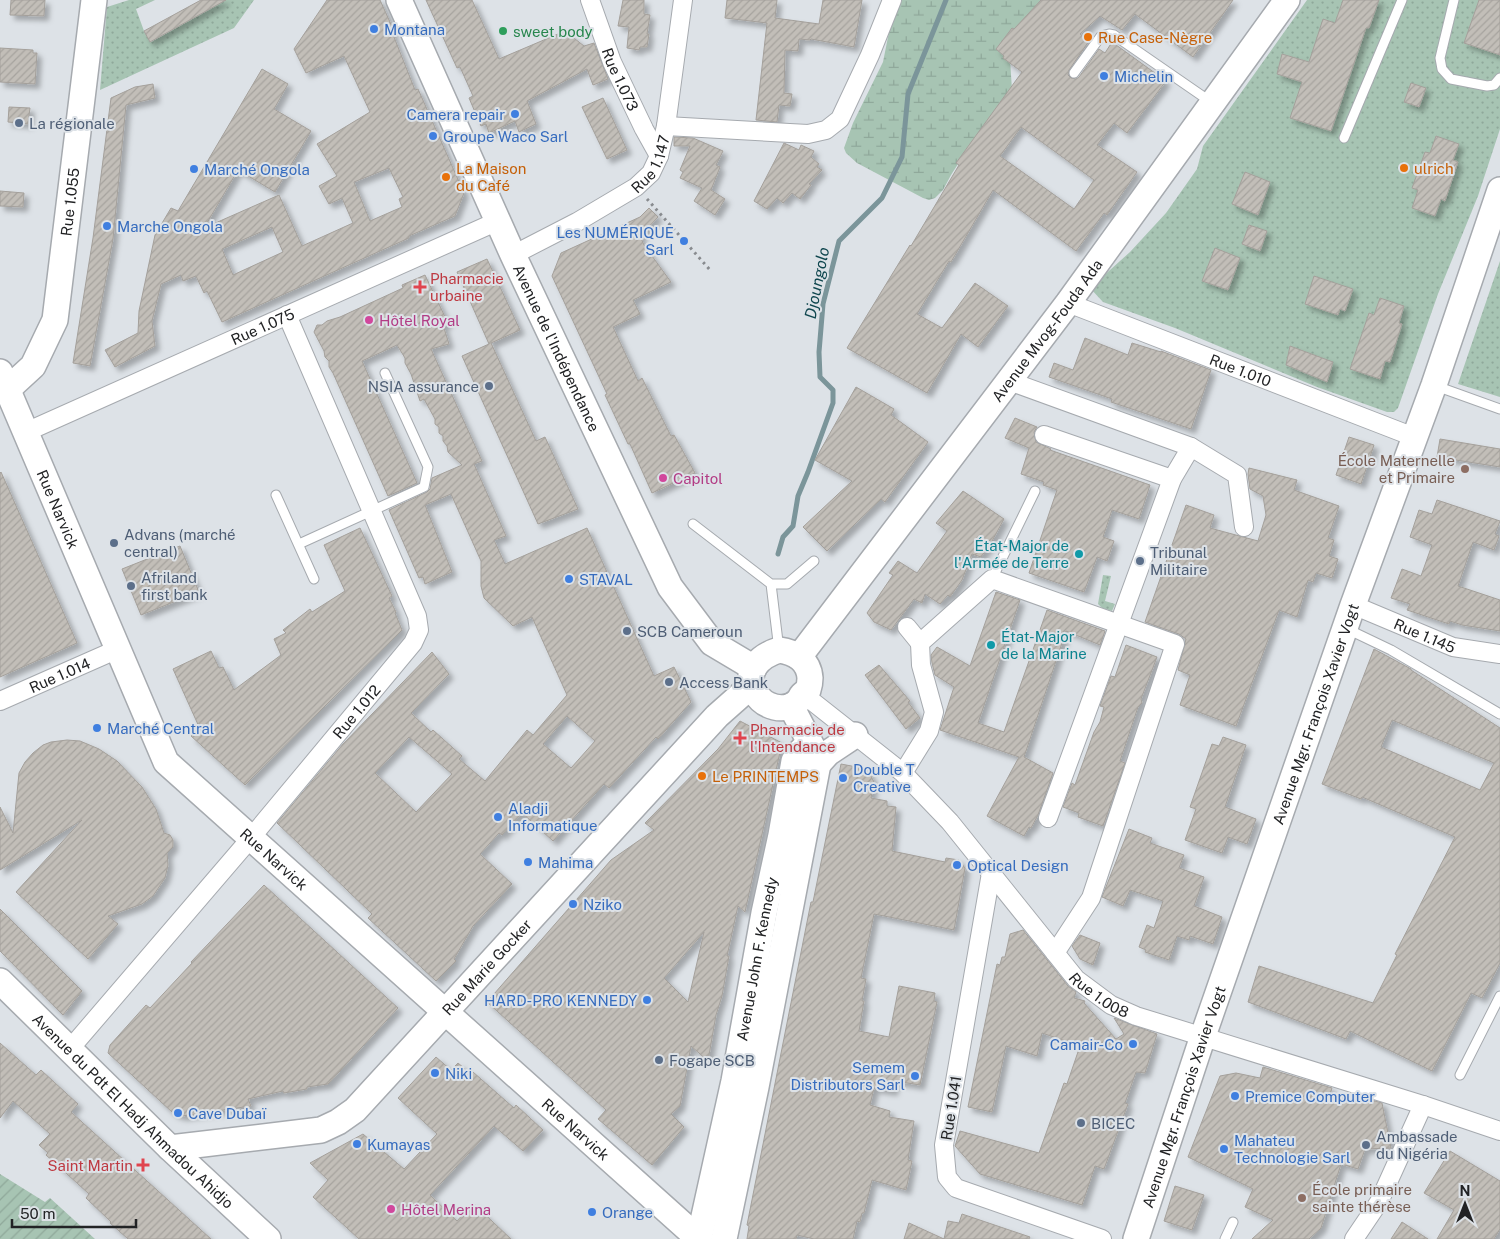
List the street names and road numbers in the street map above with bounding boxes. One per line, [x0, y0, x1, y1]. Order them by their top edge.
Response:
street label: Rue 1.073 [599, 46, 642, 113]
street label: Rue 1.147 [627, 133, 672, 196]
street label: Rue 1.055 [57, 167, 82, 237]
street label: Avenue Mvog-Fouda Ada [988, 256, 1105, 405]
street label: Avenue de l'Indépendance [510, 262, 604, 434]
street label: Rue 1.075 [228, 305, 297, 348]
street label: Rue 1.010 [1207, 350, 1274, 389]
street label: Rue Narvick [34, 467, 83, 551]
street label: Avenue Mgr. François Xavier Vogt [1269, 601, 1361, 826]
street label: Rue 1.145 [1392, 615, 1458, 656]
street label: Rue 1.014 [26, 654, 93, 696]
street label: Rue 1.012 [329, 681, 383, 742]
street label: Rue Narvick [237, 824, 311, 893]
street label: Avenue John F. Kennedy [733, 875, 780, 1042]
street label: Rue Marie Gocker [438, 915, 535, 1018]
street label: Rue 1.008 [1066, 969, 1132, 1020]
street label: Avenue Mgr. François Xavier Vogt [1138, 983, 1228, 1210]
street label: Avenue du Pdt El Hadj Ahmadou Ahidjo [30, 1010, 237, 1211]
street label: Rue 1.041 [938, 1075, 964, 1141]
street label: Rue Narvick [539, 1094, 613, 1163]

